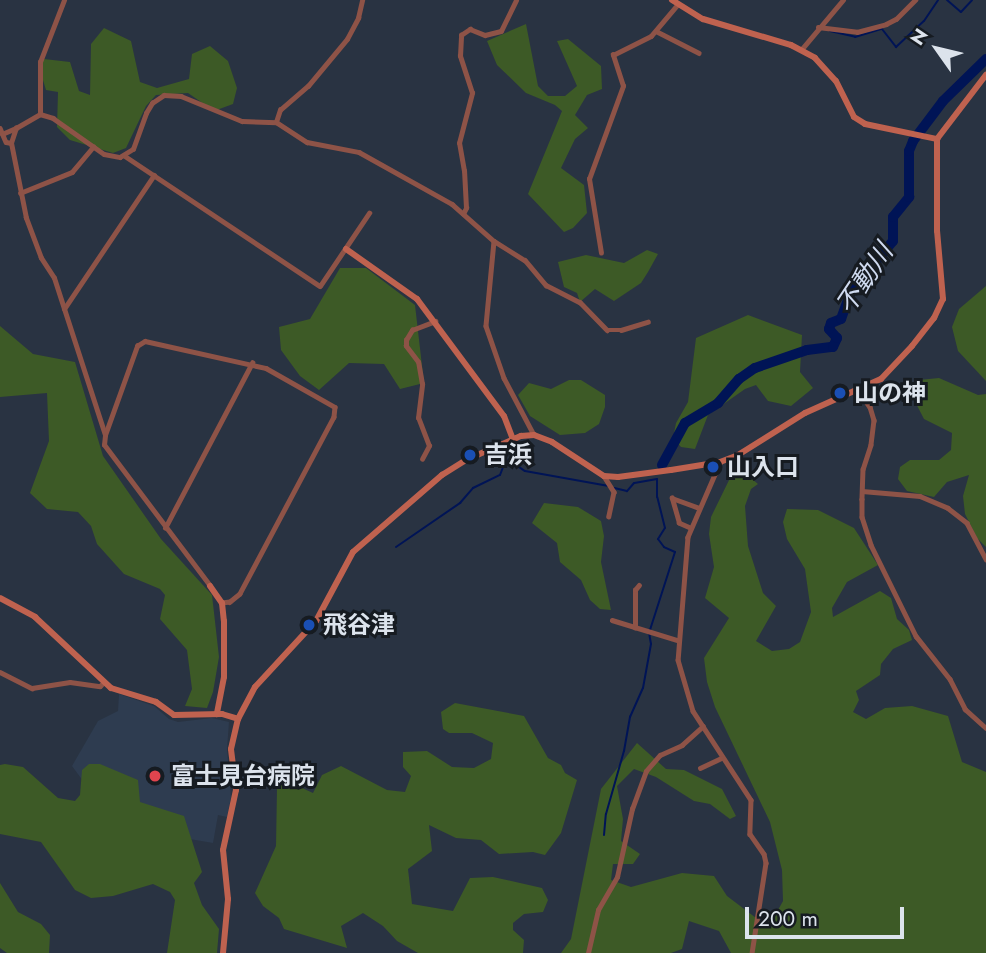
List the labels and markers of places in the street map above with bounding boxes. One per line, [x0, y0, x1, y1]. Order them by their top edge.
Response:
place label: 山の神 [854, 379, 926, 407]
marker: 山の神 [832, 385, 848, 401]
place label: 吉浜 [484, 441, 532, 469]
marker: 吉浜 [462, 447, 478, 463]
place label: 山入口 [727, 453, 799, 481]
marker: 山入口 [705, 459, 721, 475]
place label: 飛谷津 [323, 611, 395, 639]
marker: 飛谷津 [301, 617, 317, 633]
place label: 富士見台病院 [171, 762, 315, 790]
marker: 富士見台病院 [145, 766, 165, 786]

